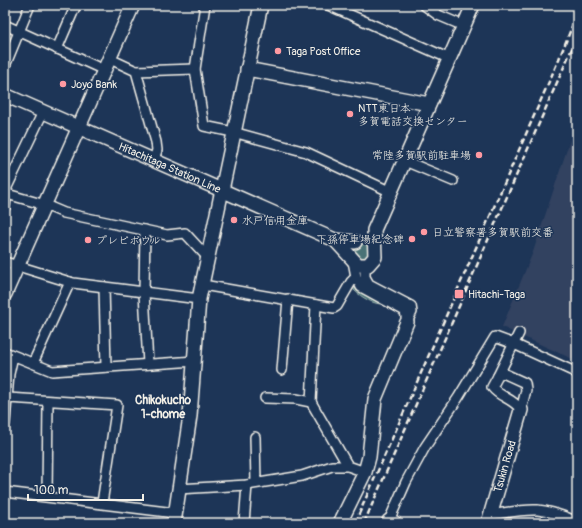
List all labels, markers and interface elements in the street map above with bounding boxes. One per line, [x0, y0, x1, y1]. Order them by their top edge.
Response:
place label: Taga Post Office [286, 45, 361, 58]
marker: Taga Post Office [273, 46, 283, 56]
place label: Joyo Bank [71, 78, 117, 91]
marker: Joyo Bank [58, 79, 68, 89]
place label: NTT東日本 多賀電話交換センター [358, 102, 468, 128]
marker: NTT東日本 多賀電話交換センター [345, 109, 355, 119]
street label: Hitachitaga Station Line [117, 140, 223, 196]
place label: 常陸多賀駅前駐車場 [372, 149, 471, 162]
marker: 常陸多賀駅前駐車場 [474, 150, 484, 160]
place label: 水戸信用金庫 [242, 214, 308, 227]
marker: 水戸信用金庫 [229, 215, 239, 225]
place label: 日立警察署多賀駅前交番 [432, 226, 553, 239]
marker: 日立警察署多賀駅前交番 [419, 227, 429, 237]
place label: 下孫停車場紀念碑 [316, 233, 404, 246]
place label: プレビボウル [96, 234, 161, 247]
marker: 下孫停車場紀念碑 [407, 234, 417, 244]
marker: プレビボウル [83, 235, 93, 245]
marker: Hitachi-Taga [453, 288, 465, 300]
place label: Hitachi-Taga [468, 288, 525, 301]
district label: Chikokucho 1-chome [135, 393, 192, 422]
street label: Tsukin Road [491, 439, 519, 494]
scale bar [28, 476, 143, 502]
text: 100 m [34, 483, 69, 498]

